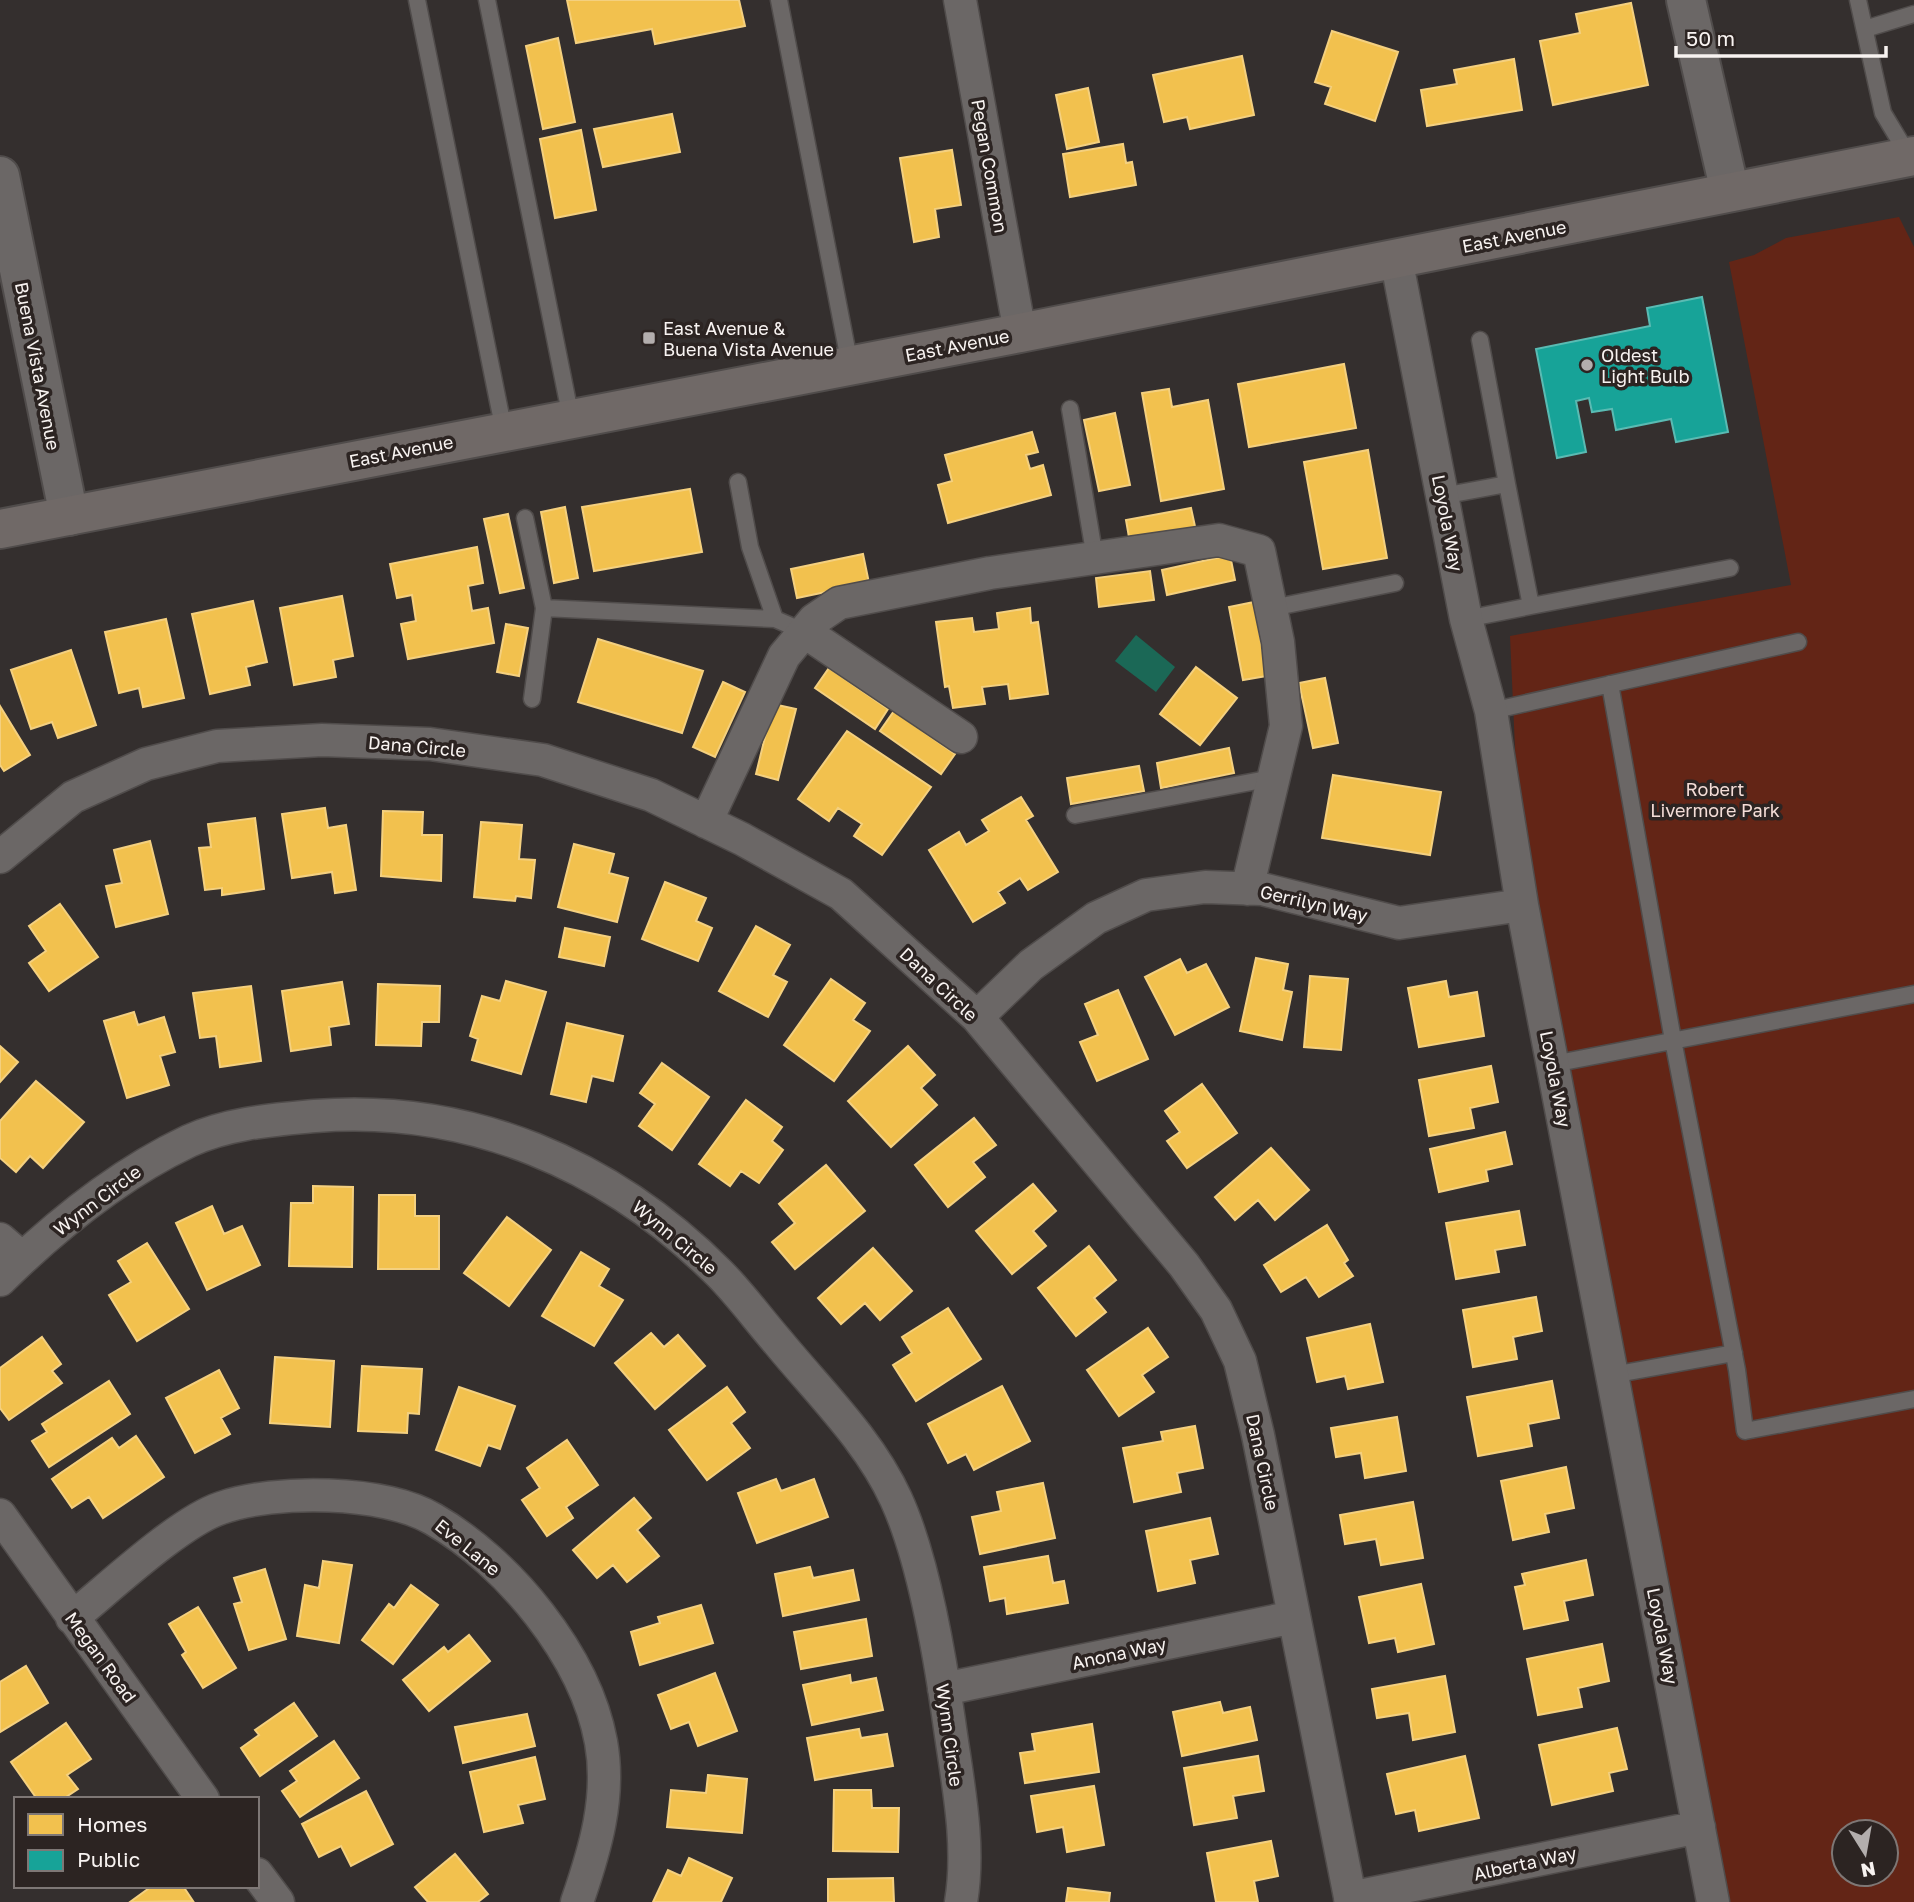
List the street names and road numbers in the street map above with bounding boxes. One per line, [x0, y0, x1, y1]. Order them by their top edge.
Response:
street label: Pegan Common [967, 97, 1013, 235]
street label: East Avenue [1460, 215, 1568, 257]
street label: Buena Vista Avenue [11, 280, 65, 452]
street label: East Avenue [903, 324, 1011, 366]
street label: East Avenue [347, 430, 455, 472]
street label: Loyola Way [1428, 473, 1468, 573]
street label: Dana Circle [367, 731, 467, 761]
street label: Gerrilyn Way [1258, 880, 1370, 926]
street label: Dana Circle [896, 942, 982, 1026]
street label: Loyola Way [1536, 1029, 1576, 1129]
street label: Wynn Circle [49, 1160, 145, 1240]
street label: Wynn Circle [628, 1195, 722, 1279]
street label: Dana Circle [1242, 1412, 1284, 1512]
street label: Eve Lane [431, 1514, 505, 1580]
street label: Loyola Way [1643, 1586, 1683, 1686]
street label: Megan Road [61, 1607, 141, 1707]
street label: Anona Way [1070, 1632, 1168, 1674]
street label: Wynn Circle [932, 1682, 968, 1788]
street label: Alberta Way [1472, 1841, 1578, 1885]

